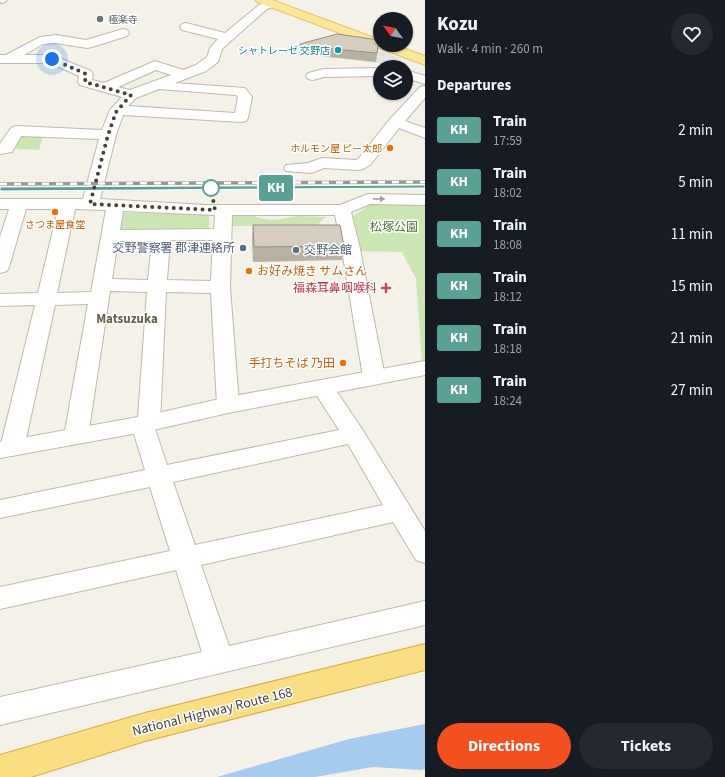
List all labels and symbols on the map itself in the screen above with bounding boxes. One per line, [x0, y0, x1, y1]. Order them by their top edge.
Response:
north arrow [373, 12, 413, 52]
place label: 極楽寺 [108, 13, 138, 27]
marker: 極楽寺 [95, 14, 105, 24]
place label: シャトレーゼ 交野店 [238, 44, 330, 58]
marker: シャトレーゼ 交野店 [333, 45, 343, 55]
your location [42, 49, 62, 69]
place label: ホルモン屋 ピー太郎 [290, 142, 382, 156]
marker: ホルモン屋 ピー太郎 [385, 143, 395, 153]
line badge: KH [258, 175, 294, 201]
unlabelled marker [202, 179, 220, 197]
one-way arrow [373, 196, 386, 202]
marker: さつま屋食堂 [50, 207, 60, 217]
place label: さつま屋食堂 [25, 218, 85, 232]
park label: 松塚公園 [370, 219, 418, 236]
place label: 交野警察署 郡津連絡所 [113, 240, 235, 257]
place label: 交野会館 [304, 242, 352, 259]
marker: 交野警察署 郡津連絡所 [238, 243, 248, 253]
marker: 交野会館 [291, 245, 301, 255]
place label: お好み焼き サムさん [257, 263, 367, 280]
marker: お好み焼き サムさん [244, 266, 254, 276]
place label: 福森耳鼻咽喉科 [293, 280, 377, 297]
marker: 福森耳鼻咽喉科 [380, 282, 392, 294]
district label: Matsuzuka [96, 310, 158, 328]
place label: 手打ちそば 乃田 [249, 355, 335, 372]
marker: 手打ちそば 乃田 [338, 358, 348, 368]
street label: National Highway Route 168 [130, 682, 295, 742]

